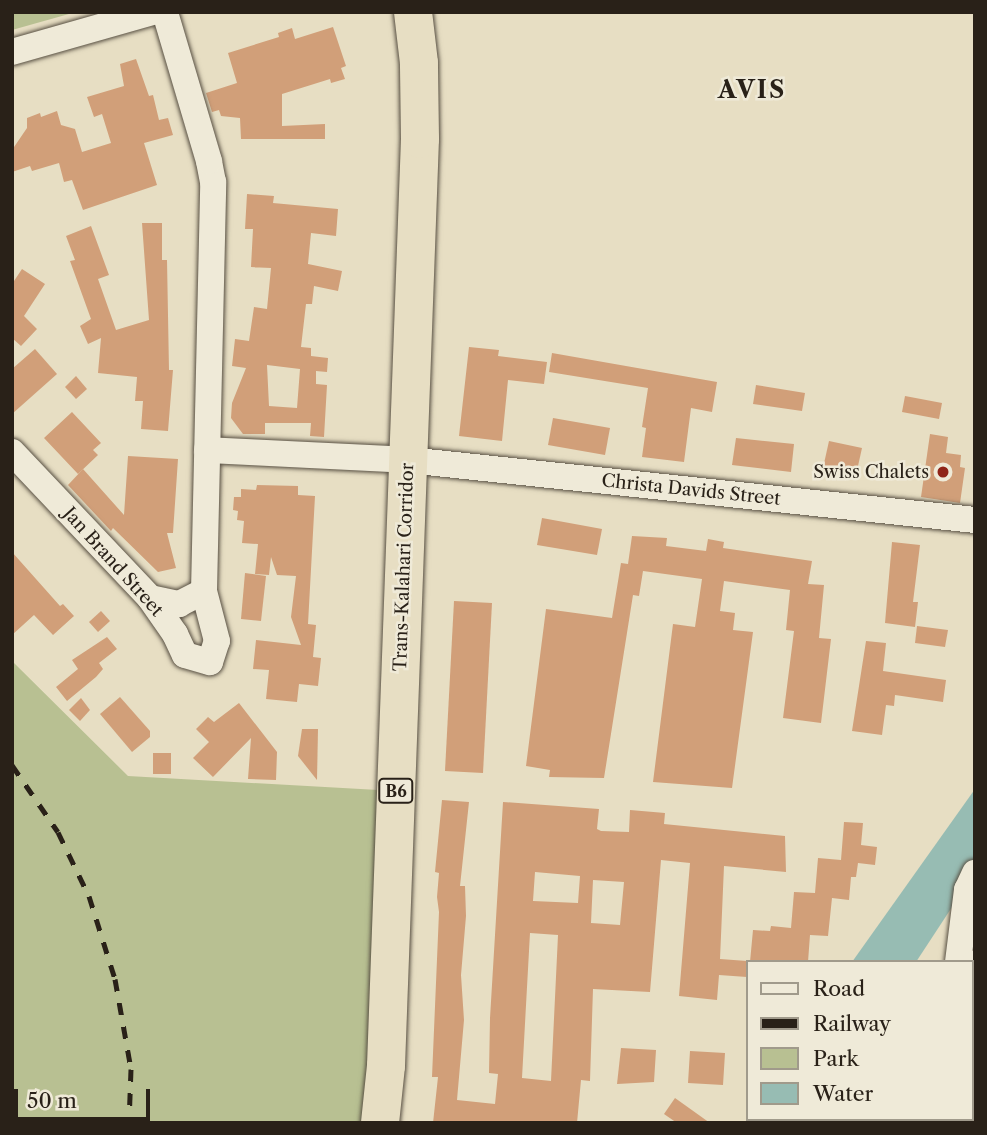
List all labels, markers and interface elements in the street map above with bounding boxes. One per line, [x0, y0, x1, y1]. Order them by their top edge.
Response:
district label: AVIS [718, 76, 786, 104]
place label: Swiss Chalets [813, 461, 929, 483]
street label: Trans-Kalahari Corridor [390, 462, 418, 672]
marker: Swiss Chalets [935, 464, 951, 480]
street label: Christa Davids Street [600, 470, 782, 510]
street label: Jan Brand Street [58, 503, 168, 621]
road number: B6 [377, 778, 415, 804]
legend [746, 960, 973, 1121]
text: Road [813, 976, 865, 1001]
text: Railway [813, 1011, 891, 1036]
text: Park [813, 1046, 859, 1071]
scale bar [18, 1076, 154, 1120]
text: Water [813, 1081, 873, 1106]
text: 50 m [27, 1088, 77, 1113]

